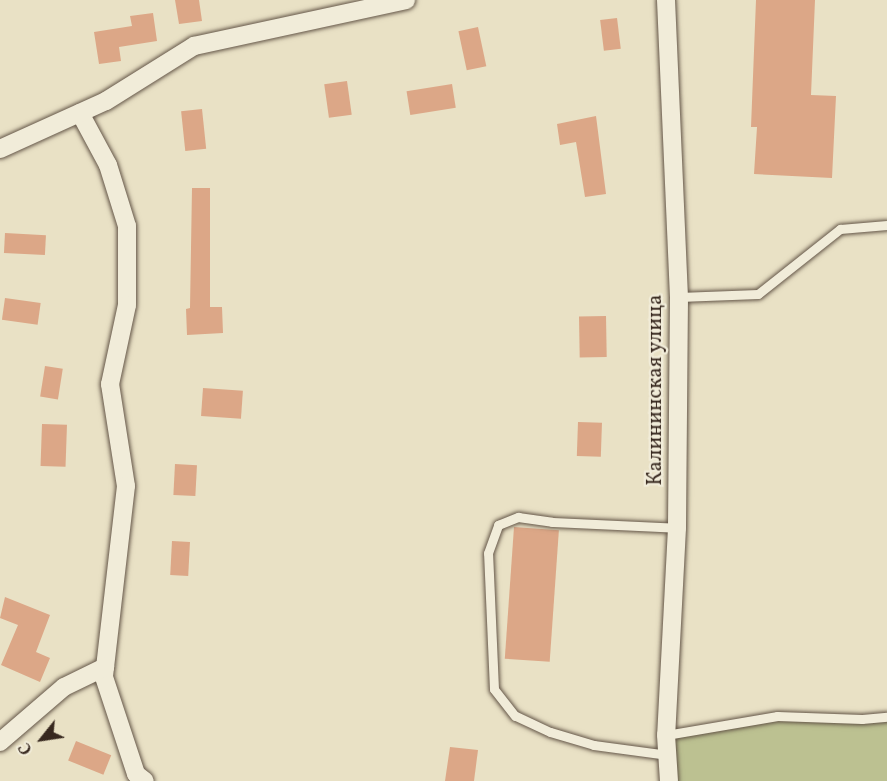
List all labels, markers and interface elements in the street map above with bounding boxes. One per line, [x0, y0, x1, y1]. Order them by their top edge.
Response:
street label: Калининская улица [643, 294, 669, 486]
north arrow [12, 709, 72, 769]
text: С [14, 738, 39, 758]

